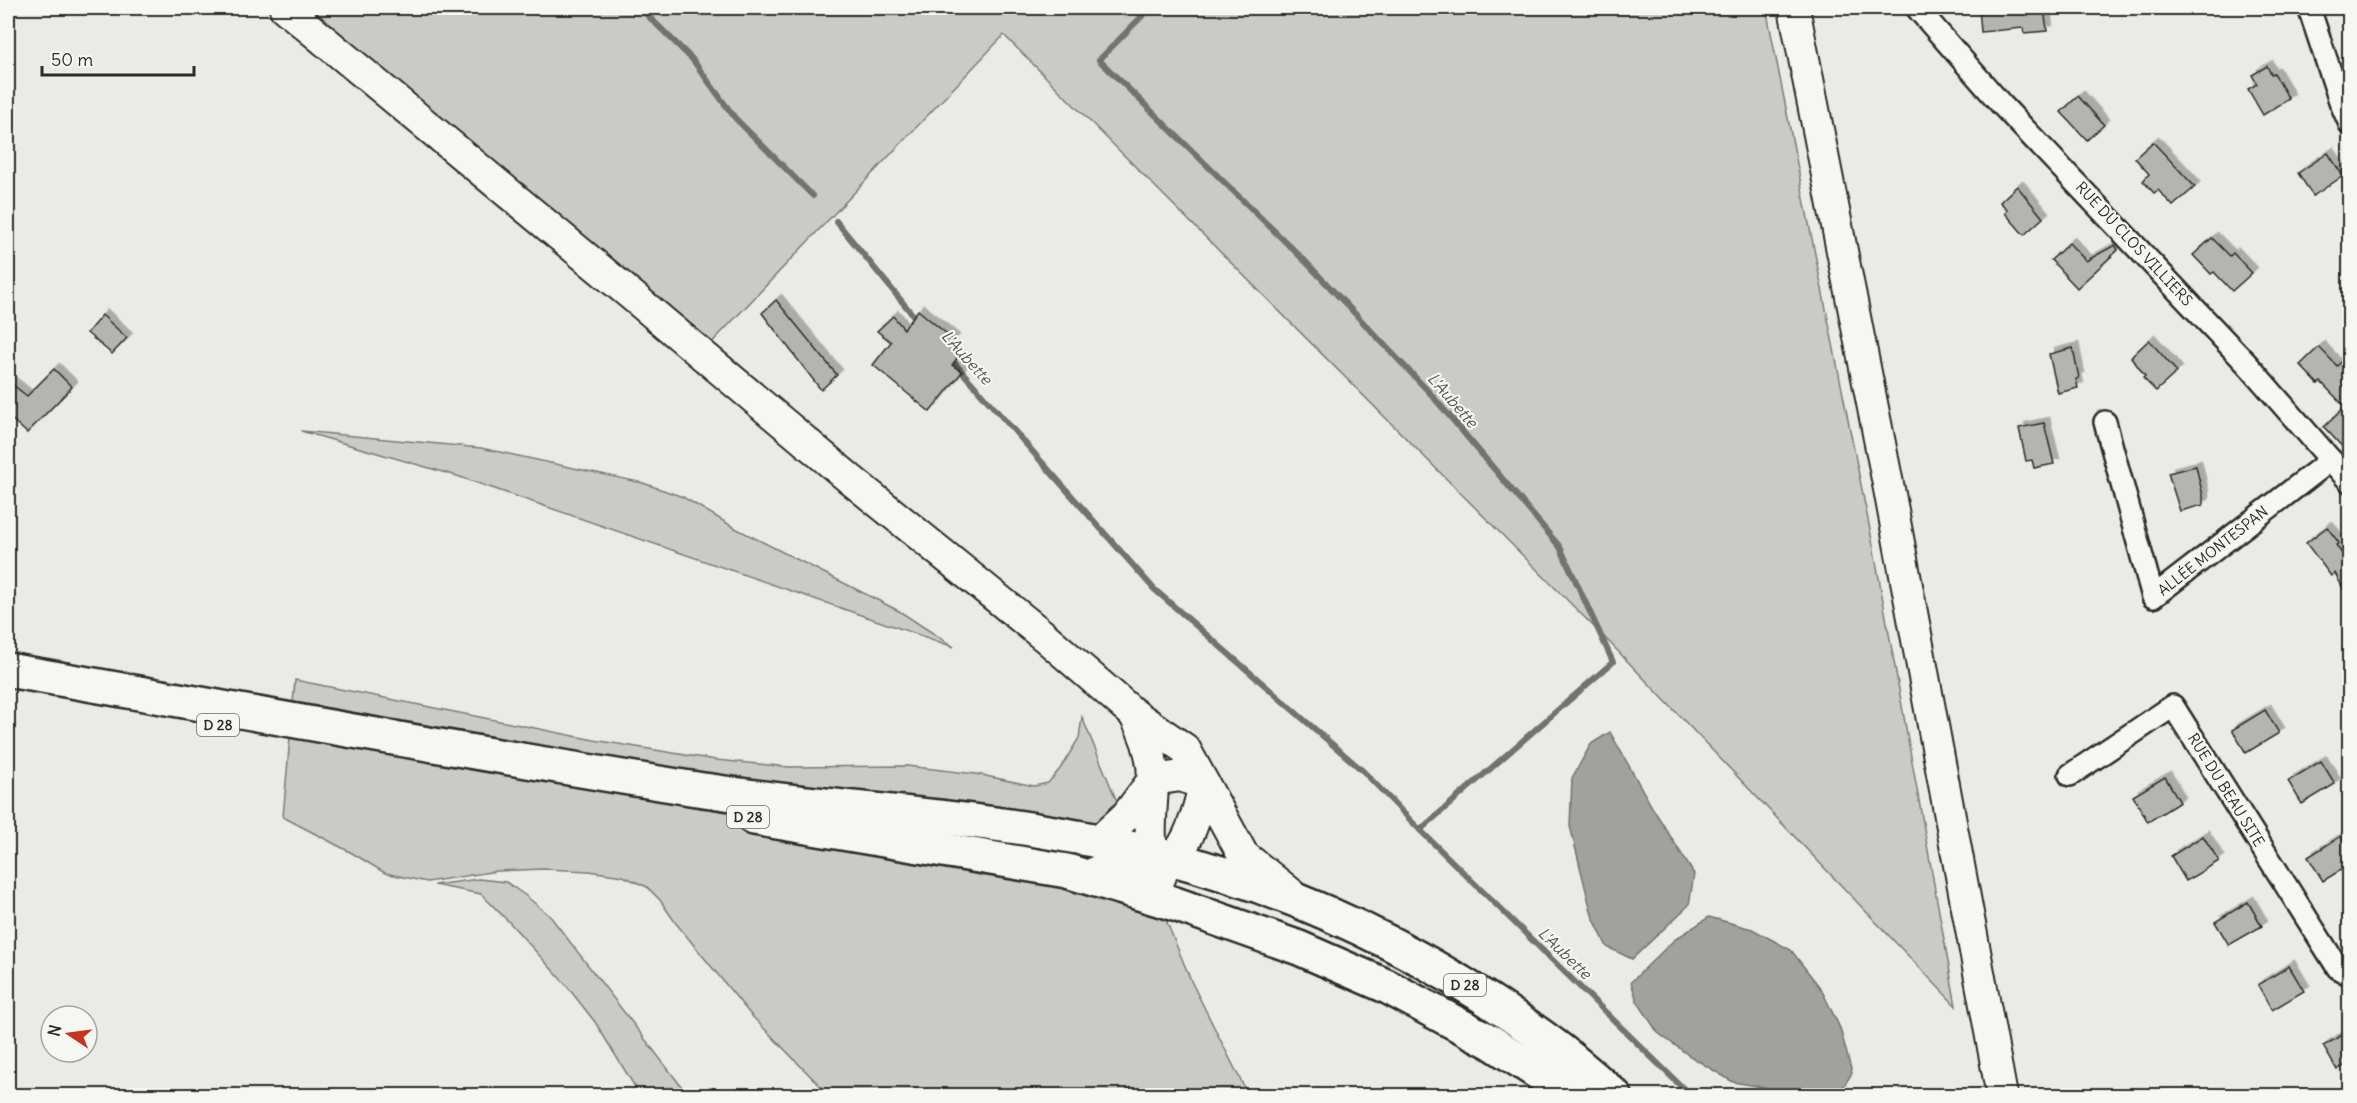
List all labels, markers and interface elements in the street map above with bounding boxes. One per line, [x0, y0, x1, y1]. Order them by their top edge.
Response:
scale bar [42, 39, 194, 77]
text: 50 m [51, 48, 93, 71]
street label: RUE DU CLOS VILLIERS [2072, 178, 2197, 310]
water label: L'Aubette [937, 326, 997, 389]
water label: L'Aubette [1424, 368, 1483, 433]
street label: ALLÉE MONTESPAN [2154, 502, 2272, 600]
road number: D 28 [197, 714, 239, 736]
street label: RUE DU BEAU SITE [2184, 729, 2269, 850]
road number: D 28 [727, 806, 769, 828]
water label: L'Aubette [1534, 923, 1597, 984]
road number: D 28 [1444, 974, 1486, 996]
north arrow [39, 1004, 99, 1064]
text: N [43, 1023, 65, 1038]

